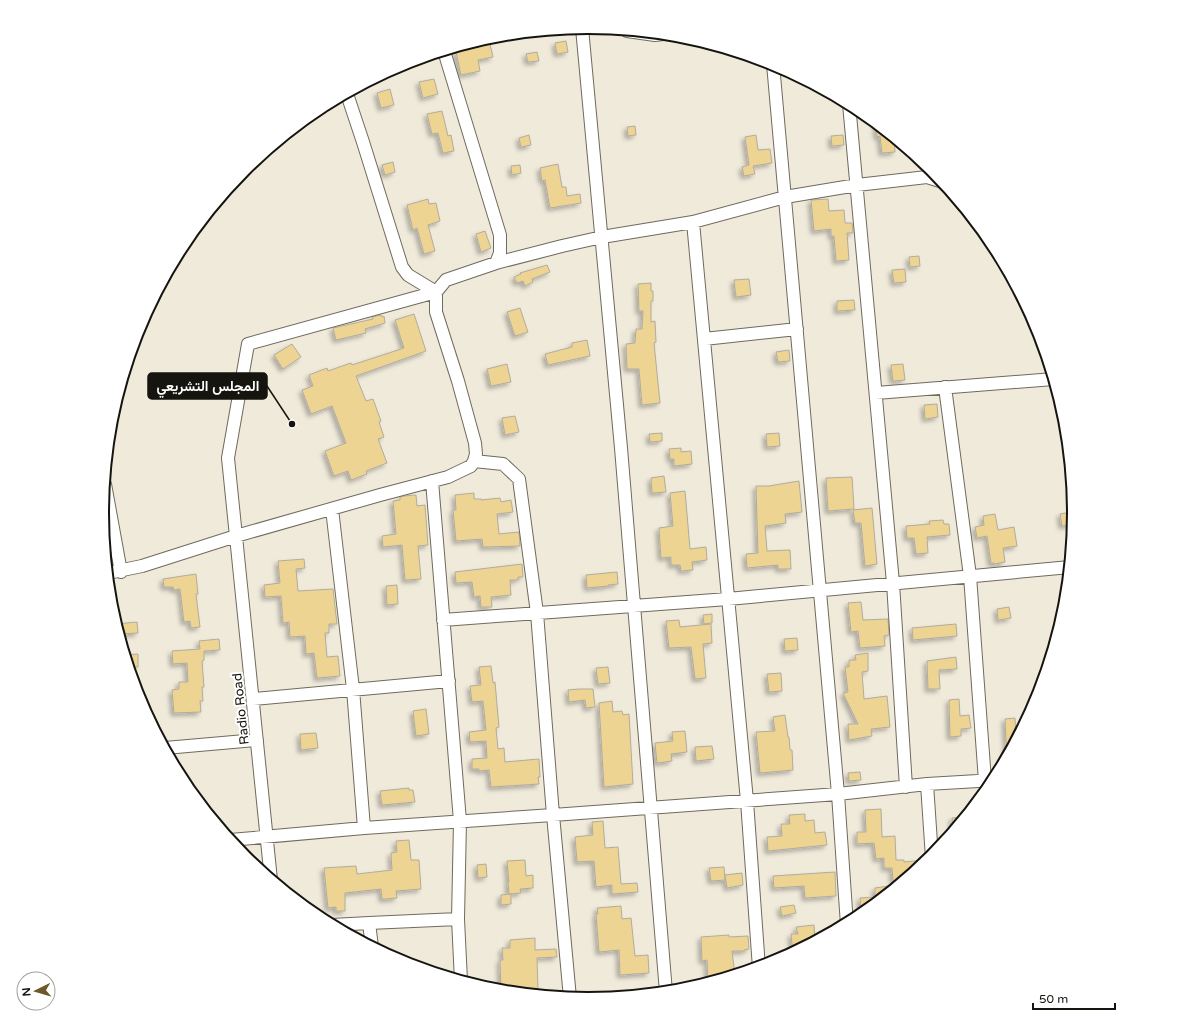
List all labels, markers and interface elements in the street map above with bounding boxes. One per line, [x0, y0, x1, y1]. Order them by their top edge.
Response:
callout: المجلس التشريعي [148, 373, 267, 399]
text: المجلس التشريعي [157, 378, 259, 398]
street label: Radio Road [229, 672, 253, 746]
north arrow [16, 971, 56, 1011]
scale bar [1033, 985, 1115, 1011]
text: N [20, 987, 33, 997]
text: 50 m [1039, 992, 1068, 1006]

